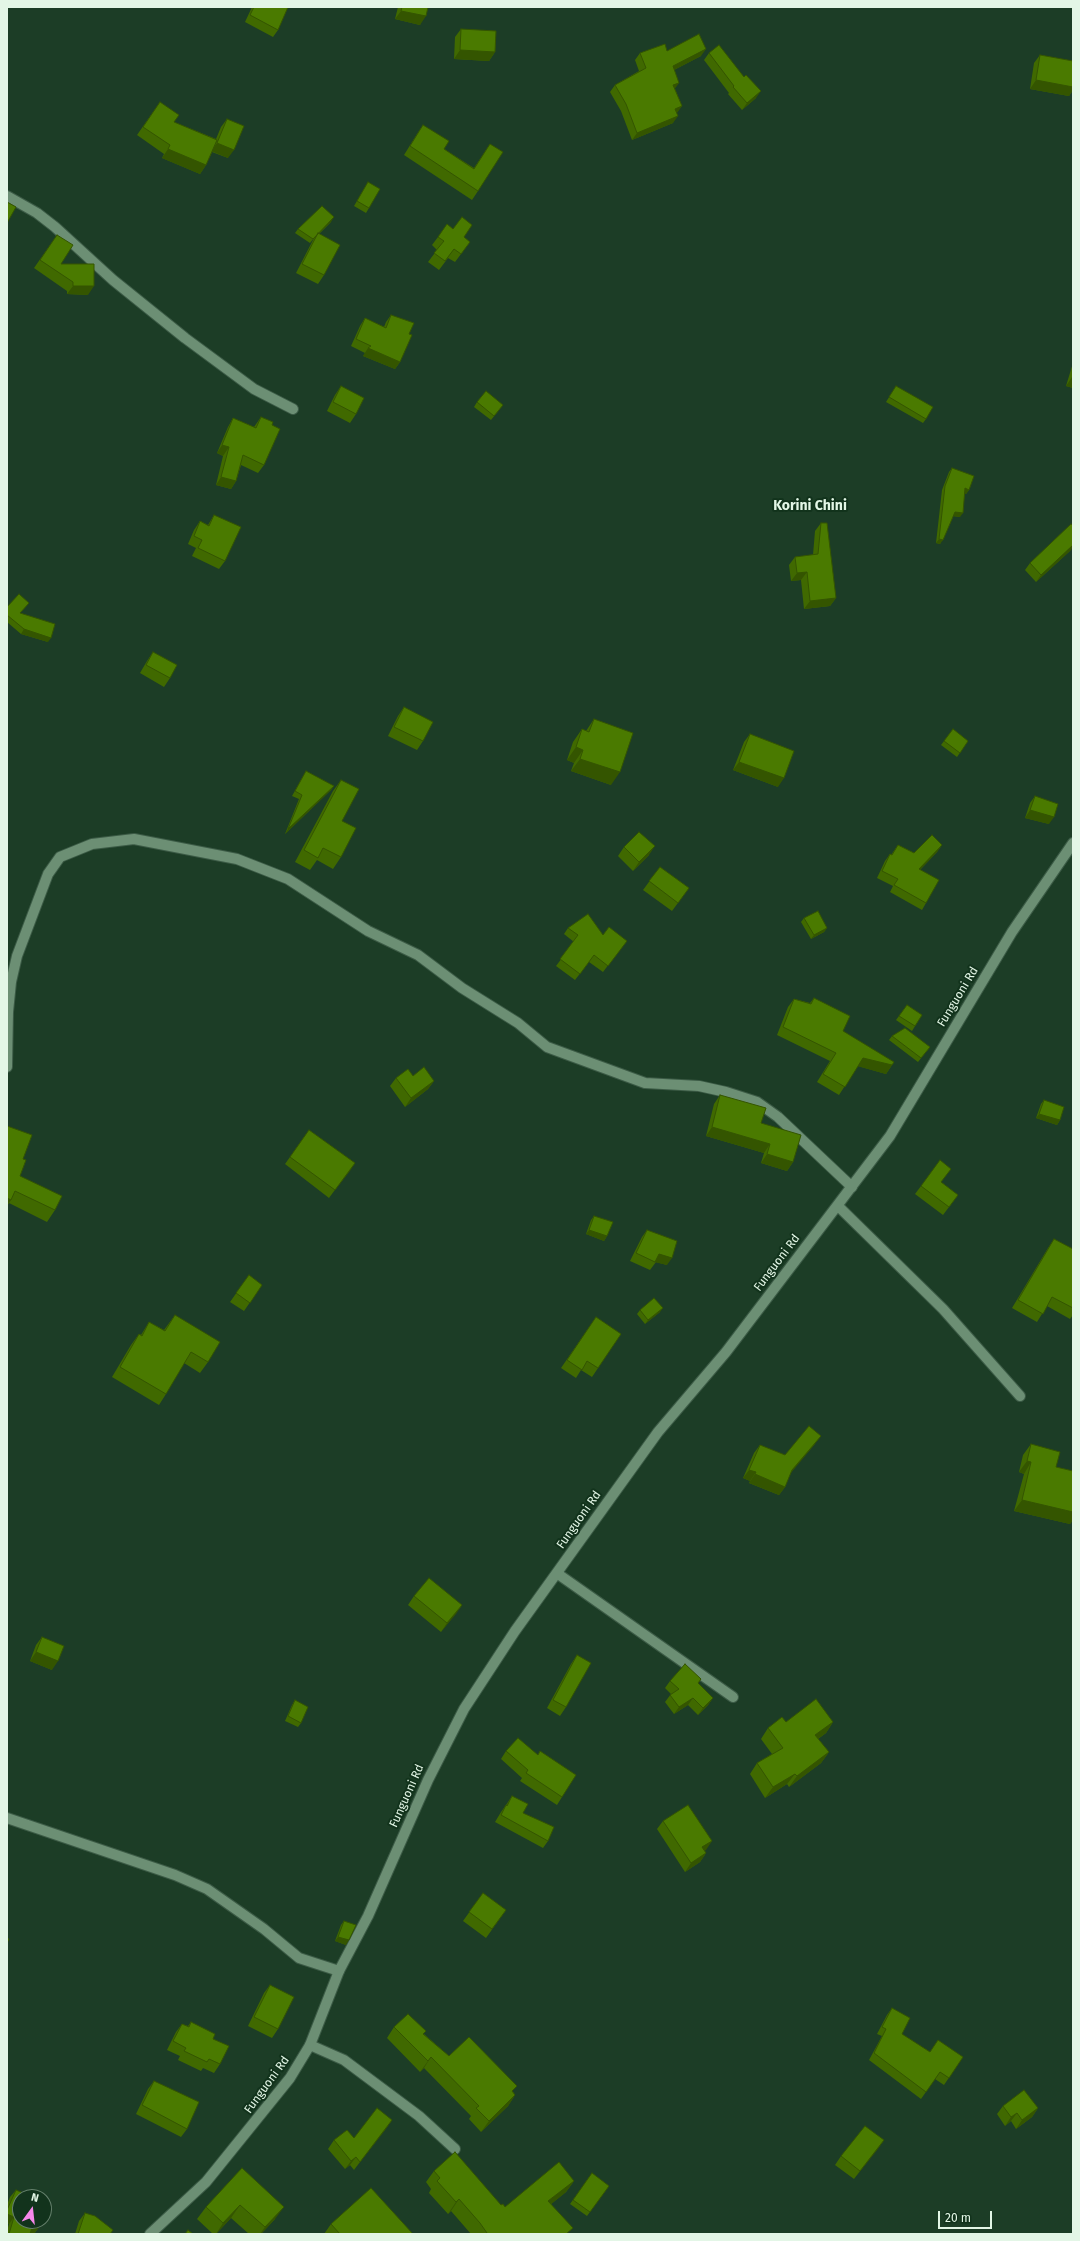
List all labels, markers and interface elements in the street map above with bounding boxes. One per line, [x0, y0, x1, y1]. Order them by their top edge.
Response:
district label: Korini Chini [773, 498, 847, 514]
street label: Funguoni Rd [934, 964, 982, 1030]
street label: Funguoni Rd [751, 1232, 803, 1294]
street label: Funguoni Rd [554, 1488, 604, 1552]
street label: Funguoni Rd [387, 1762, 427, 1830]
street label: Funguoni Rd [241, 2053, 293, 2117]
north arrow [12, 2189, 52, 2229]
text: N [30, 2191, 40, 2205]
scale bar [940, 2203, 994, 2229]
text: 20 m [945, 2211, 971, 2225]

